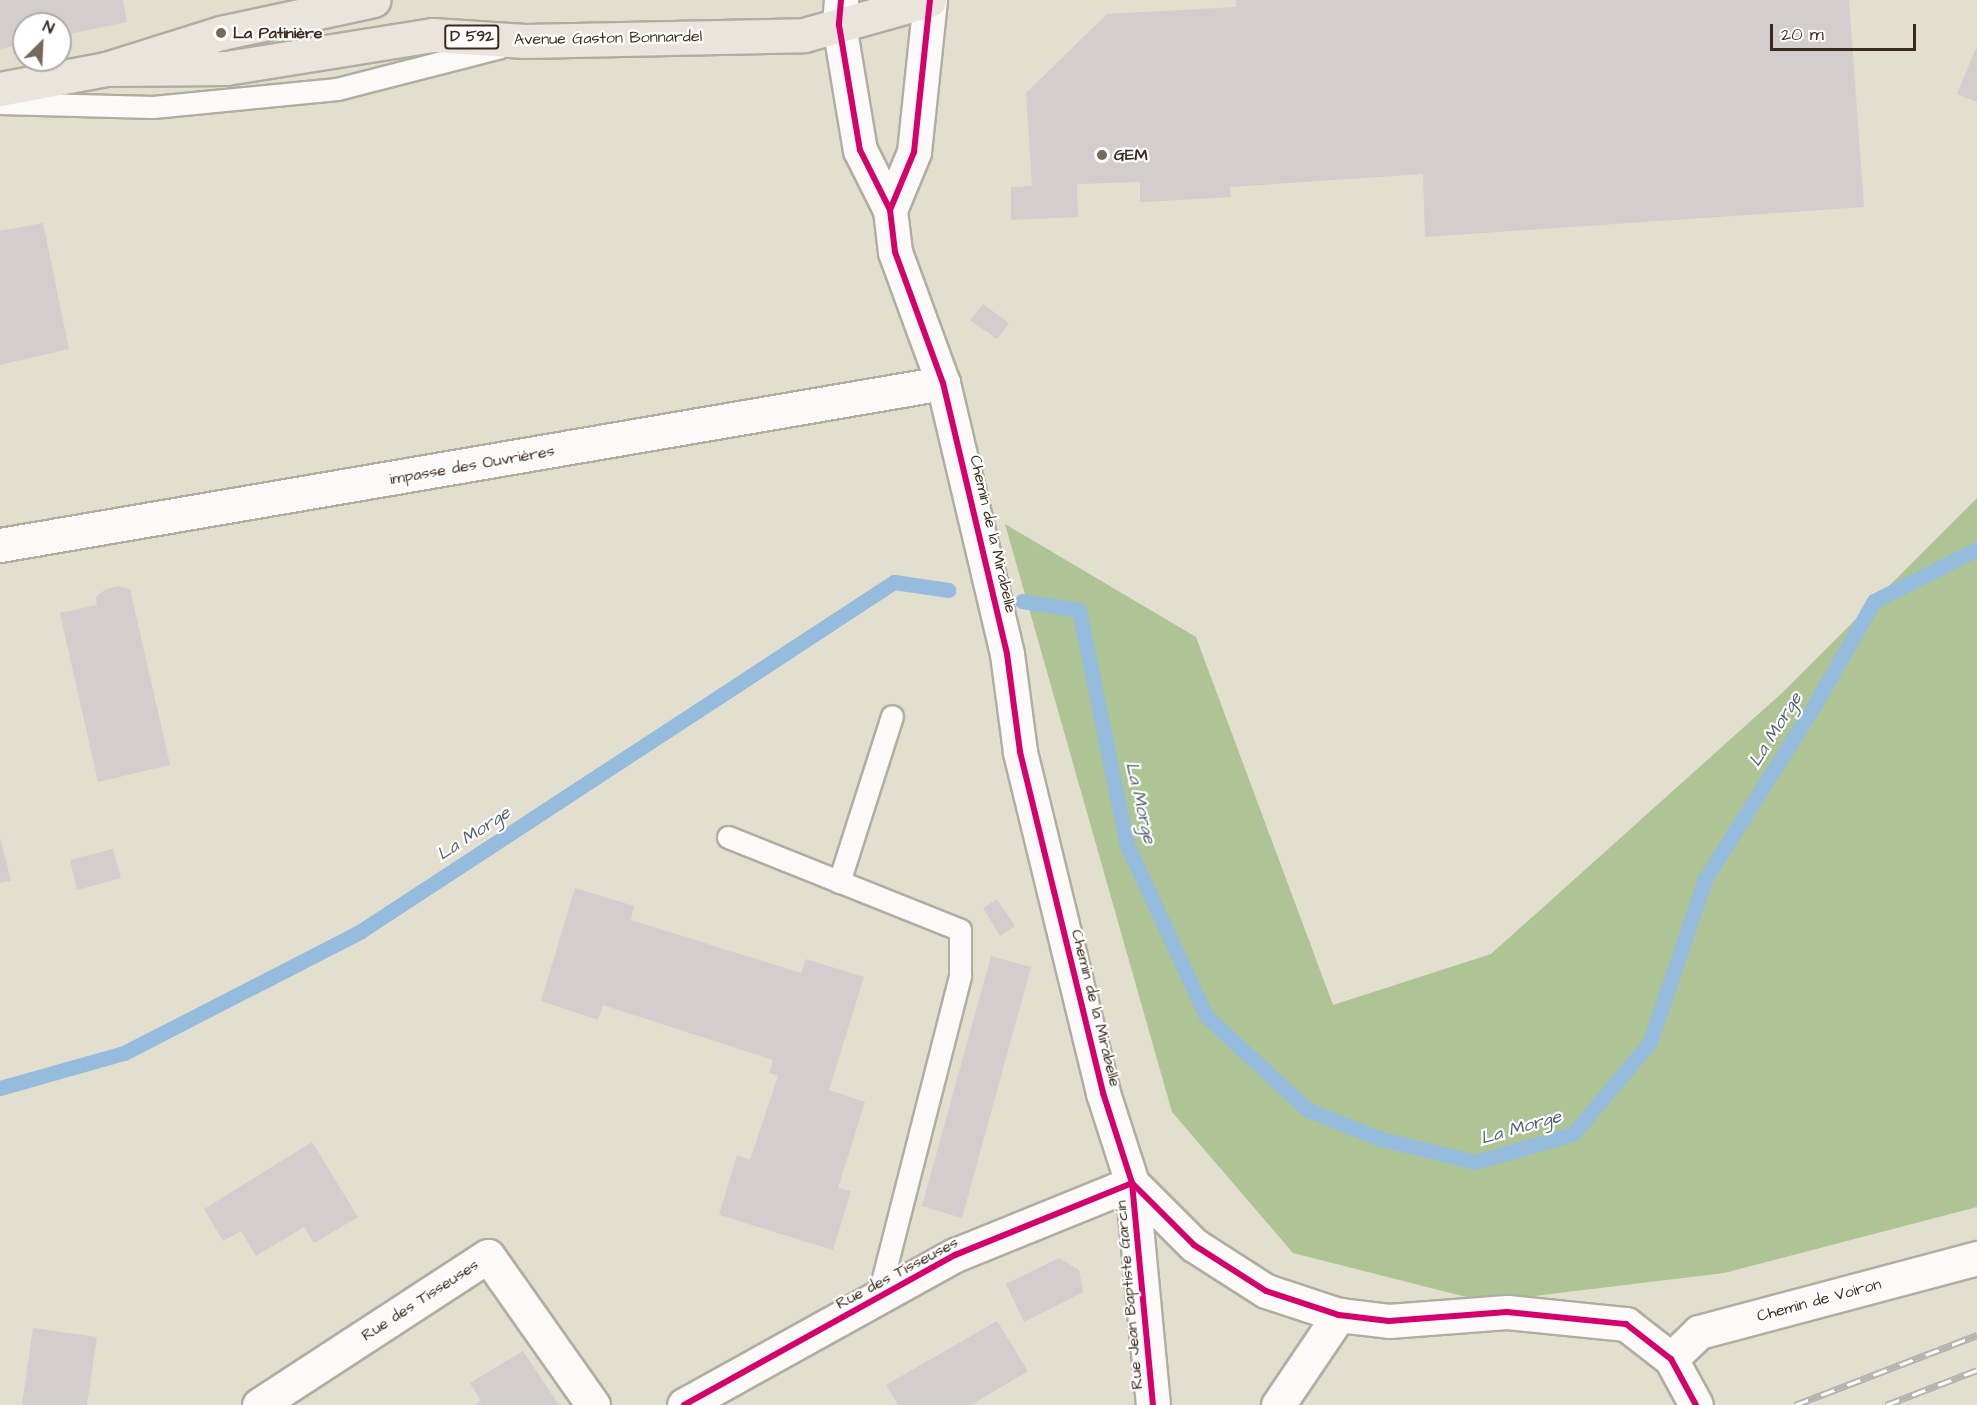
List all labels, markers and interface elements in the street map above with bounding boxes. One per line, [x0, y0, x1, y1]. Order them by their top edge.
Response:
north arrow [12, 12, 72, 72]
scale bar [1773, 12, 1918, 50]
text: N [39, 15, 58, 39]
text: 20 m [1781, 22, 1824, 47]
place label: La Patinière [233, 23, 322, 43]
road number: D 592 [444, 25, 500, 49]
marker: La Patinière [214, 26, 228, 40]
street label: Avenue Gaston Bonnardel [514, 27, 702, 49]
place label: GEM [1114, 145, 1148, 165]
marker: GEM [1095, 148, 1109, 162]
street label: impasse des Ouvrières [388, 441, 556, 489]
street label: Chemin de la Mirabelle [965, 453, 1021, 615]
water label: La Morge [1745, 689, 1807, 771]
water label: La Morge [1120, 760, 1160, 846]
water label: La Morge [433, 802, 515, 866]
street label: Chemin de la Mirabelle [1067, 927, 1125, 1089]
water label: La Morge [1478, 1106, 1564, 1150]
street label: Rue Jean Baptiste Garcin [1111, 1200, 1147, 1390]
street label: Rue des Tisseuses [833, 1233, 961, 1313]
street label: Rue des Tisseuses [358, 1255, 482, 1345]
street label: Chemin de Voiron [1755, 1274, 1883, 1326]

